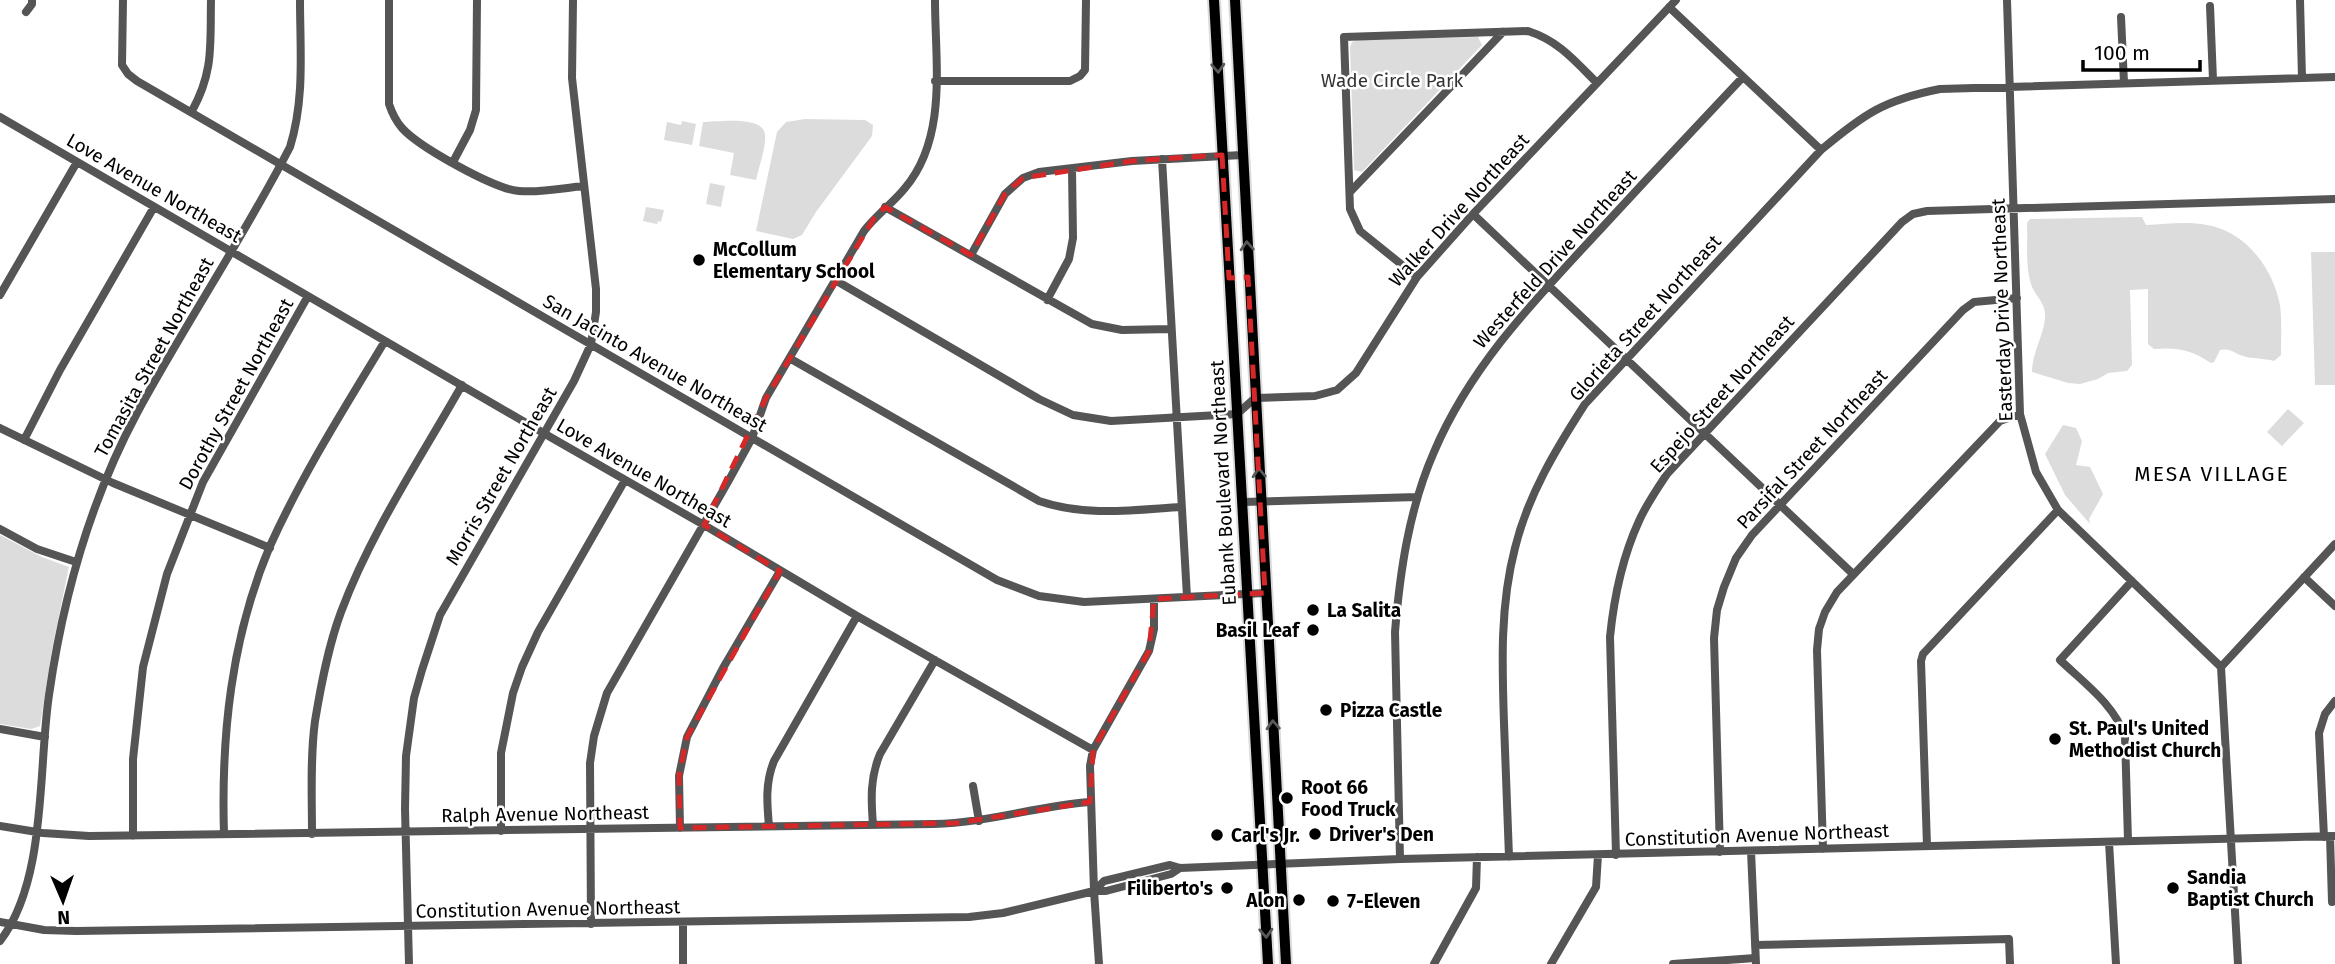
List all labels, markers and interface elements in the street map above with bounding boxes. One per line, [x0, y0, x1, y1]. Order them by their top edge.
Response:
scale bar [2083, 28, 2200, 72]
text: 100 m [2094, 40, 2150, 66]
one-way arrow [1210, 63, 1225, 74]
park label: Wade Circle Park [1321, 69, 1463, 92]
street label: Love Avenue Northeast [62, 128, 246, 248]
street label: Walker Drive Northeast [1384, 129, 1534, 291]
street label: Westerfeld Drive Northeast [1469, 165, 1641, 353]
street label: Easterday Drive Northeast [1987, 198, 2017, 422]
street label: Glorieta Street Northeast [1564, 230, 1726, 406]
place label: McCollum Elementary School [713, 238, 875, 283]
one-way arrow [1239, 240, 1254, 251]
marker: McCollum Elementary School [691, 252, 707, 268]
street label: Tomasita Street Northeast [89, 253, 219, 461]
street label: San Jacinto Avenue Northeast [539, 289, 771, 437]
street label: Dorothy Street Northeast [174, 294, 298, 494]
street label: Espejo Street Northeast [1645, 310, 1799, 478]
street label: Eubank Boulevard Northeast [1205, 360, 1241, 606]
street label: Parsifal Street Northeast [1732, 364, 1892, 534]
street label: Morris Street Northeast [441, 383, 561, 569]
street label: Love Avenue Northeast [552, 413, 736, 533]
district label: MESA VILLAGE [2134, 461, 2290, 487]
one-way arrow [1252, 467, 1267, 478]
place label: La Salita [1327, 599, 1401, 622]
marker: La Salita [1305, 602, 1321, 618]
place label: Basil Leaf [1216, 619, 1301, 642]
marker: Basil Leaf [1305, 622, 1321, 638]
place label: Pizza Castle [1340, 699, 1442, 722]
marker: Pizza Castle [1318, 702, 1334, 718]
place label: St. Paul's United Methodist Church [2069, 717, 2221, 762]
one-way arrow [1265, 719, 1280, 730]
marker: St. Paul's United Methodist Church [2047, 731, 2063, 747]
place label: Root 66 Food Truck [1301, 776, 1396, 821]
marker: Root 66 Food Truck [1279, 790, 1295, 806]
street label: Ralph Avenue Northeast [441, 801, 649, 827]
street label: Constitution Avenue Northeast [1624, 819, 1890, 851]
place label: Driver's Den [1329, 823, 1434, 846]
place label: Carl's Jr. [1231, 824, 1300, 847]
marker: Driver's Den [1307, 826, 1323, 842]
marker: Carl's Jr. [1209, 827, 1225, 843]
north arrow [28, 866, 98, 936]
place label: Sandia Baptist Church [2187, 866, 2314, 911]
place label: Filiberto's [1127, 877, 1213, 900]
marker: Filiberto's [1219, 880, 1235, 896]
marker: Sandia Baptist Church [2165, 880, 2181, 896]
place label: Alon [1245, 889, 1285, 912]
place label: 7-Eleven [1347, 890, 1420, 913]
marker: Alon [1291, 892, 1307, 908]
marker: 7-Eleven [1325, 893, 1341, 909]
street label: Constitution Avenue Northeast [416, 895, 681, 923]
text: N [57, 906, 70, 929]
one-way arrow [1259, 928, 1274, 939]

